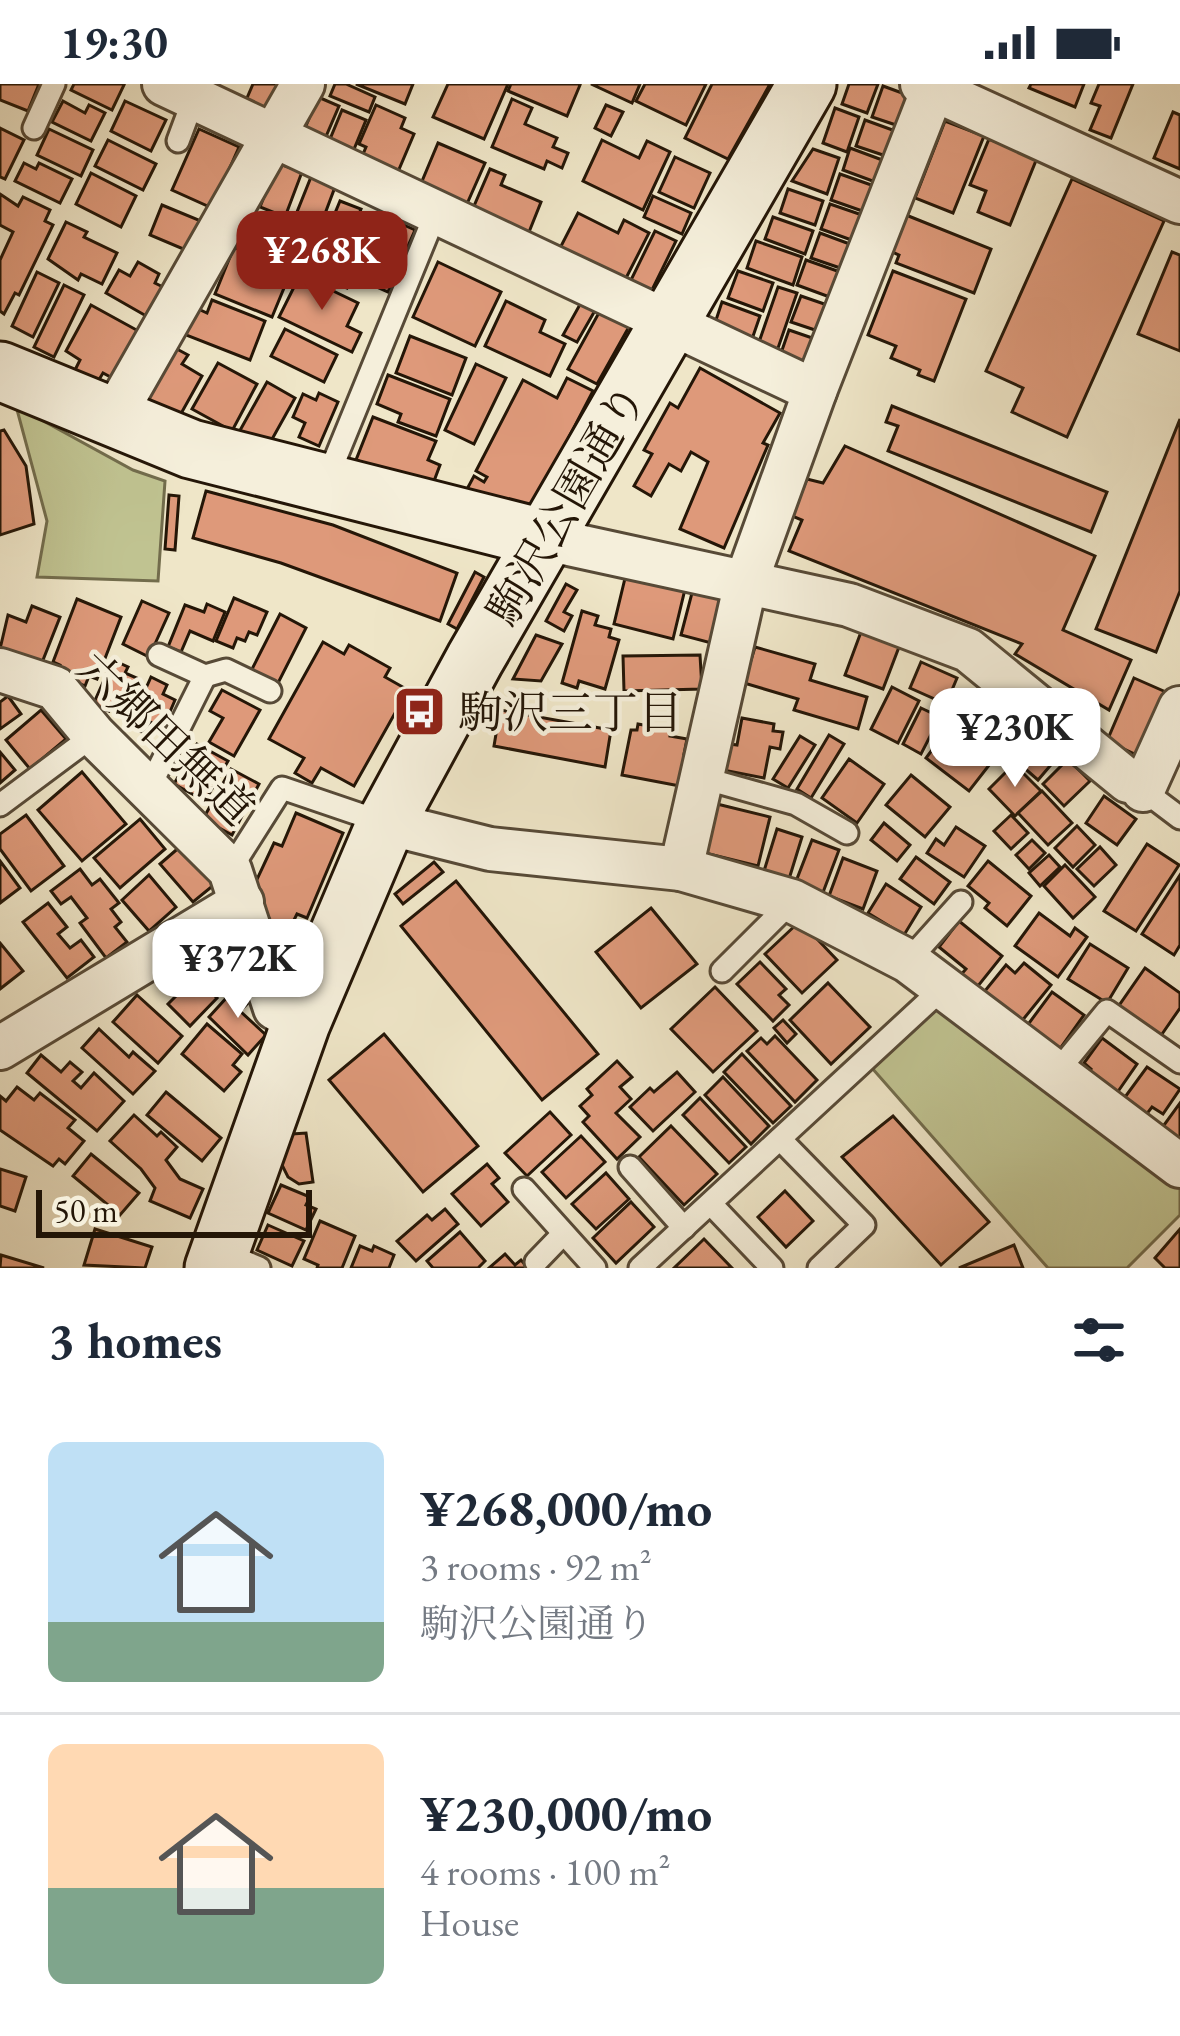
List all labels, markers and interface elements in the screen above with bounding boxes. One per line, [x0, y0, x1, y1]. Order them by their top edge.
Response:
text: 19:30 [60, 13, 168, 71]
pin: ¥268K [238, 211, 406, 313]
text: ¥268K [263, 224, 381, 275]
street label: 駒沢公園通り [473, 373, 659, 635]
street label: 六郷田無道 [65, 639, 267, 837]
place label: 駒沢三丁目 [458, 683, 683, 741]
bus stop icon: 駒沢三丁目 [391, 684, 447, 740]
pin: ¥230K [931, 688, 1099, 790]
text: ¥230K [956, 701, 1074, 752]
pin: ¥372K [154, 919, 322, 1021]
text: ¥372K [179, 932, 297, 983]
scale bar [36, 1184, 312, 1237]
text: 50 m [54, 1189, 118, 1232]
text: 3 homes [48, 1307, 222, 1373]
icon: filters [1066, 1307, 1132, 1373]
text: ¥268,000/mo [420, 1475, 712, 1541]
icon: home [144, 1490, 288, 1634]
text: 3 rooms · 92 m² [420, 1541, 652, 1592]
text: 駒沢公園通り [420, 1598, 654, 1649]
text: ¥230,000/mo [420, 1780, 712, 1846]
icon: home [144, 1792, 288, 1936]
text: 4 rooms · 100 m² [420, 1846, 671, 1897]
text: House [420, 1897, 519, 1948]

